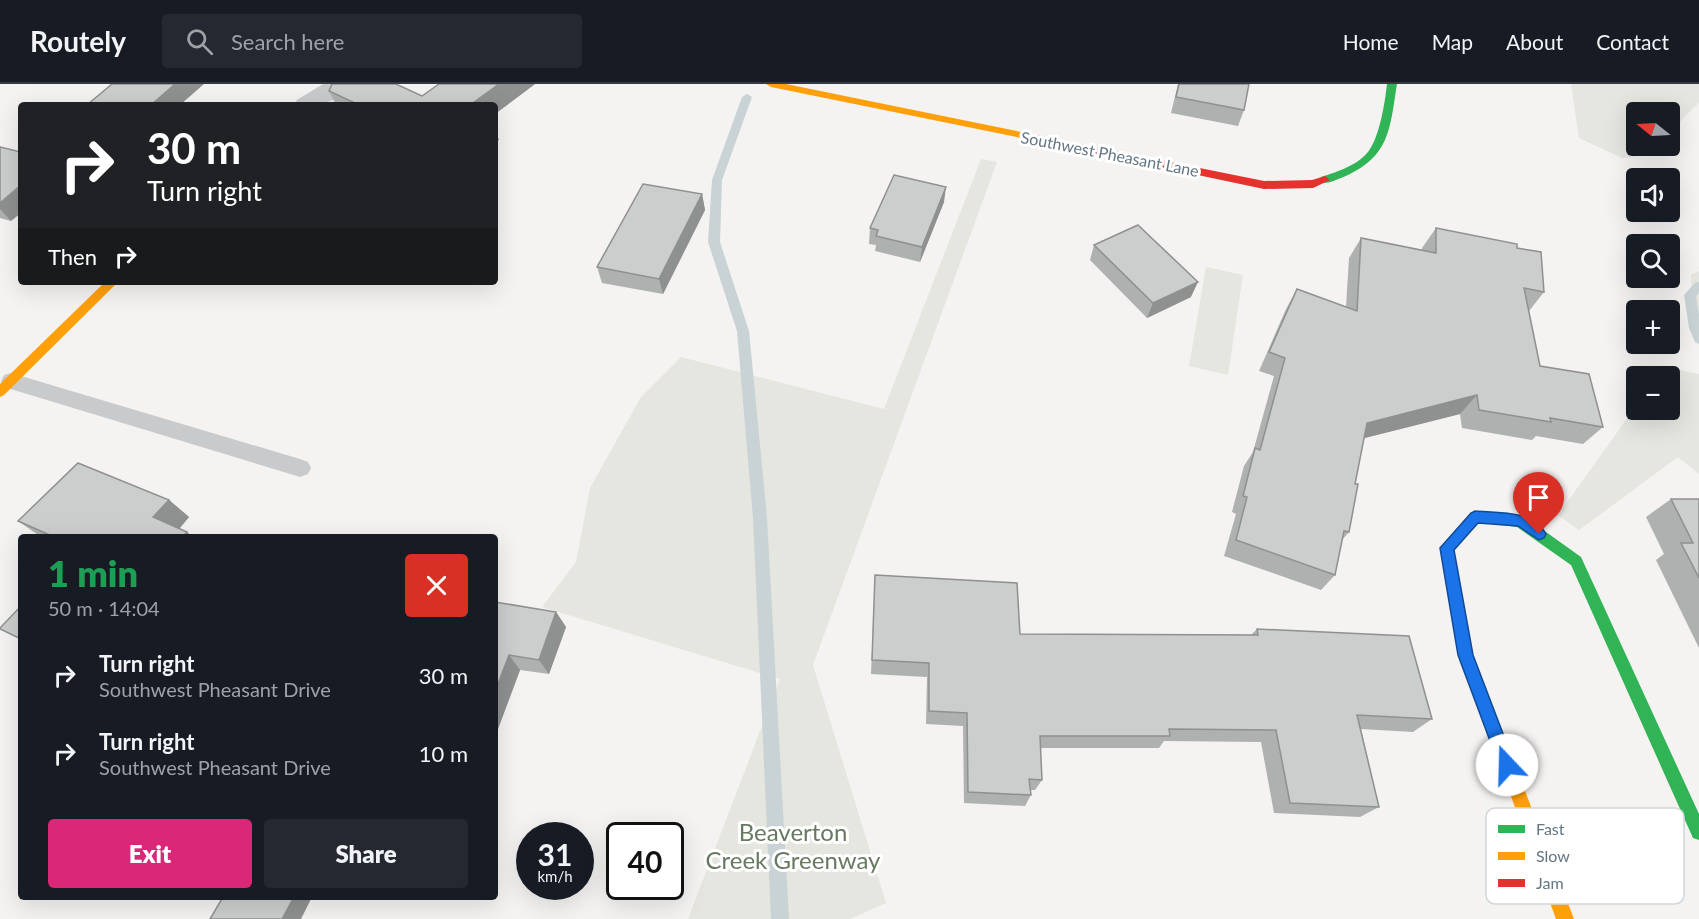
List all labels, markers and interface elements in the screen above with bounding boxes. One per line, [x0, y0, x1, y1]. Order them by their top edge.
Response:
search box [162, 14, 582, 68]
text: Routely [30, 24, 126, 58]
icon: search [183, 25, 216, 58]
text: Search here [231, 28, 344, 55]
text: Home [1343, 29, 1399, 54]
text: Map [1432, 29, 1473, 54]
text: About [1506, 29, 1563, 54]
text: Contact [1596, 29, 1669, 54]
north arrow [1626, 102, 1680, 156]
map controls [1626, 102, 1680, 420]
text: 30 m [147, 123, 241, 173]
icon: right [48, 126, 126, 204]
street label: Southwest Pheasant Lane [1020, 127, 1201, 180]
button: sound [1626, 168, 1680, 222]
text: Turn right [147, 174, 262, 207]
button: search [1626, 234, 1680, 288]
icon: right [109, 240, 142, 273]
text: Then [48, 243, 97, 270]
button: + [1626, 300, 1680, 354]
button: − [1626, 366, 1680, 420]
pin [1513, 472, 1564, 534]
icon: arrive [1522, 481, 1555, 514]
text: 1 min [48, 551, 138, 595]
button: close [405, 554, 468, 617]
text: 50 m · 14:04 [48, 596, 160, 620]
text: Turn right [99, 650, 194, 677]
icon: right [48, 659, 81, 692]
text: 30 m [419, 662, 468, 689]
text: Southwest Pheasant Drive [99, 677, 331, 701]
text: Turn right [99, 728, 194, 755]
position arrow [1475, 733, 1539, 797]
icon: right [48, 737, 81, 770]
text: 10 m [419, 740, 468, 767]
text: Southwest Pheasant Drive [99, 755, 331, 779]
legend [1486, 808, 1684, 904]
park label: Beaverton Creek Greenway [706, 817, 881, 874]
button: Exit [48, 819, 252, 888]
button: Share [264, 819, 468, 888]
text: Fast [1536, 819, 1565, 838]
speed limit sign: 40 [606, 822, 684, 900]
text: 31 [538, 836, 572, 872]
text: Slow [1536, 846, 1570, 865]
text: km/h [537, 867, 573, 885]
text: Jam [1536, 873, 1564, 892]

